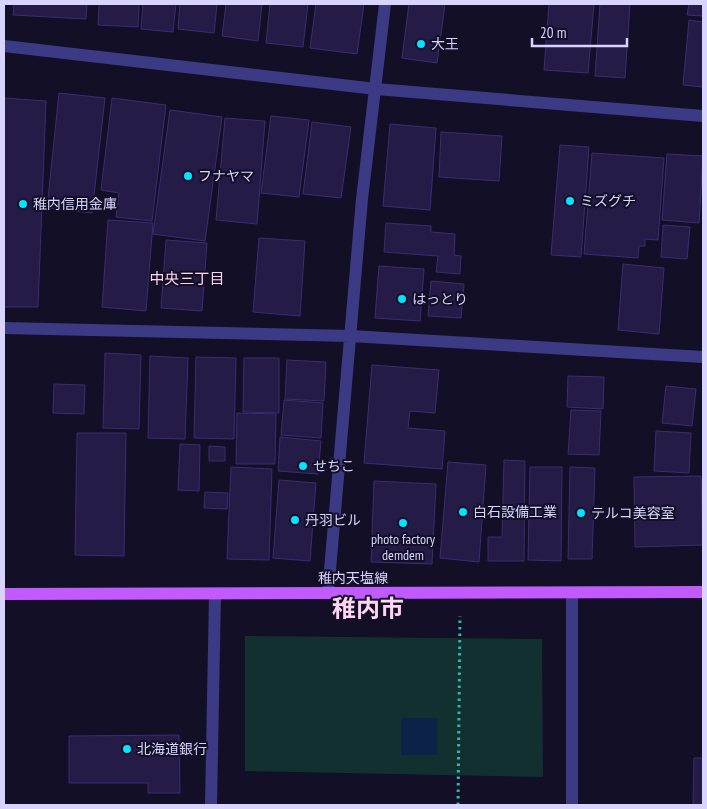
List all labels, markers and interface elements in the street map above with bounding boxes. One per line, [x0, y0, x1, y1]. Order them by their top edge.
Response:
scale bar [532, 15, 627, 47]
text: 20 m [540, 23, 566, 42]
place label: 大王 [431, 35, 459, 53]
marker: 大王 [415, 38, 427, 50]
place label: フナヤマ [198, 167, 254, 185]
marker: フナヤマ [182, 170, 194, 182]
place label: ミズグチ [580, 192, 636, 210]
place label: 稚内信用金庫 [33, 195, 117, 213]
marker: ミズグチ [564, 195, 576, 207]
marker: 稚内信用金庫 [17, 198, 29, 210]
district label: 中央三丁目 [149, 269, 225, 288]
place label: はっとり [412, 290, 468, 308]
marker: はっとり [396, 293, 408, 305]
place label: せちこ [313, 457, 355, 475]
marker: せちこ [297, 460, 309, 472]
place label: 白石設備工業 [473, 503, 557, 521]
place label: テルコ美容室 [591, 504, 675, 522]
marker: 白石設備工業 [457, 506, 469, 518]
marker: テルコ美容室 [575, 507, 587, 519]
place label: 丹羽ビル [305, 511, 361, 529]
marker: 丹羽ビル [289, 514, 301, 526]
marker: photo factory demdem [397, 517, 409, 529]
place label: photo factory demdem [371, 530, 436, 564]
street label: 稚内天塩線 [318, 569, 388, 587]
district label: 稚内市 [332, 593, 404, 624]
place label: 北海道銀行 [137, 740, 207, 758]
marker: 北海道銀行 [121, 743, 133, 755]

